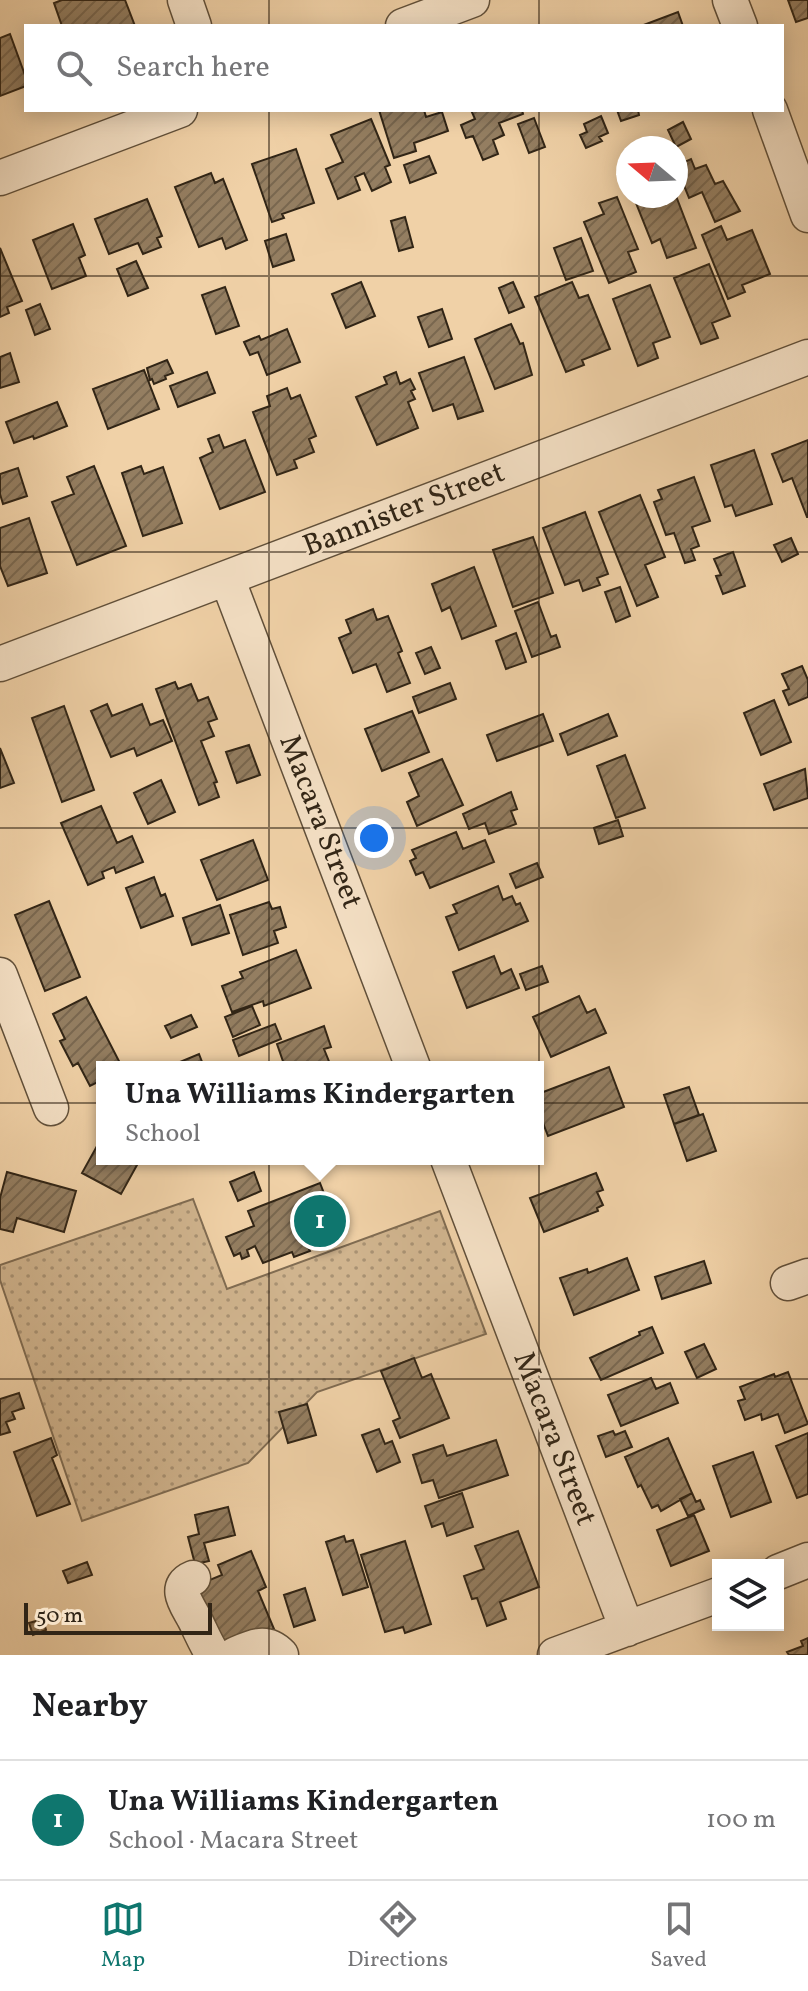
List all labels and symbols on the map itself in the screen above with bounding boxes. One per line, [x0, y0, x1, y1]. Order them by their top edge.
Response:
north arrow [616, 136, 688, 208]
street label: Bannister Street [297, 452, 511, 568]
street label: Macara Street [268, 729, 372, 915]
your location [354, 818, 394, 858]
pin: 1 [294, 1191, 346, 1251]
street label: Macara Street [502, 1346, 606, 1532]
scale bar [24, 1599, 212, 1635]

